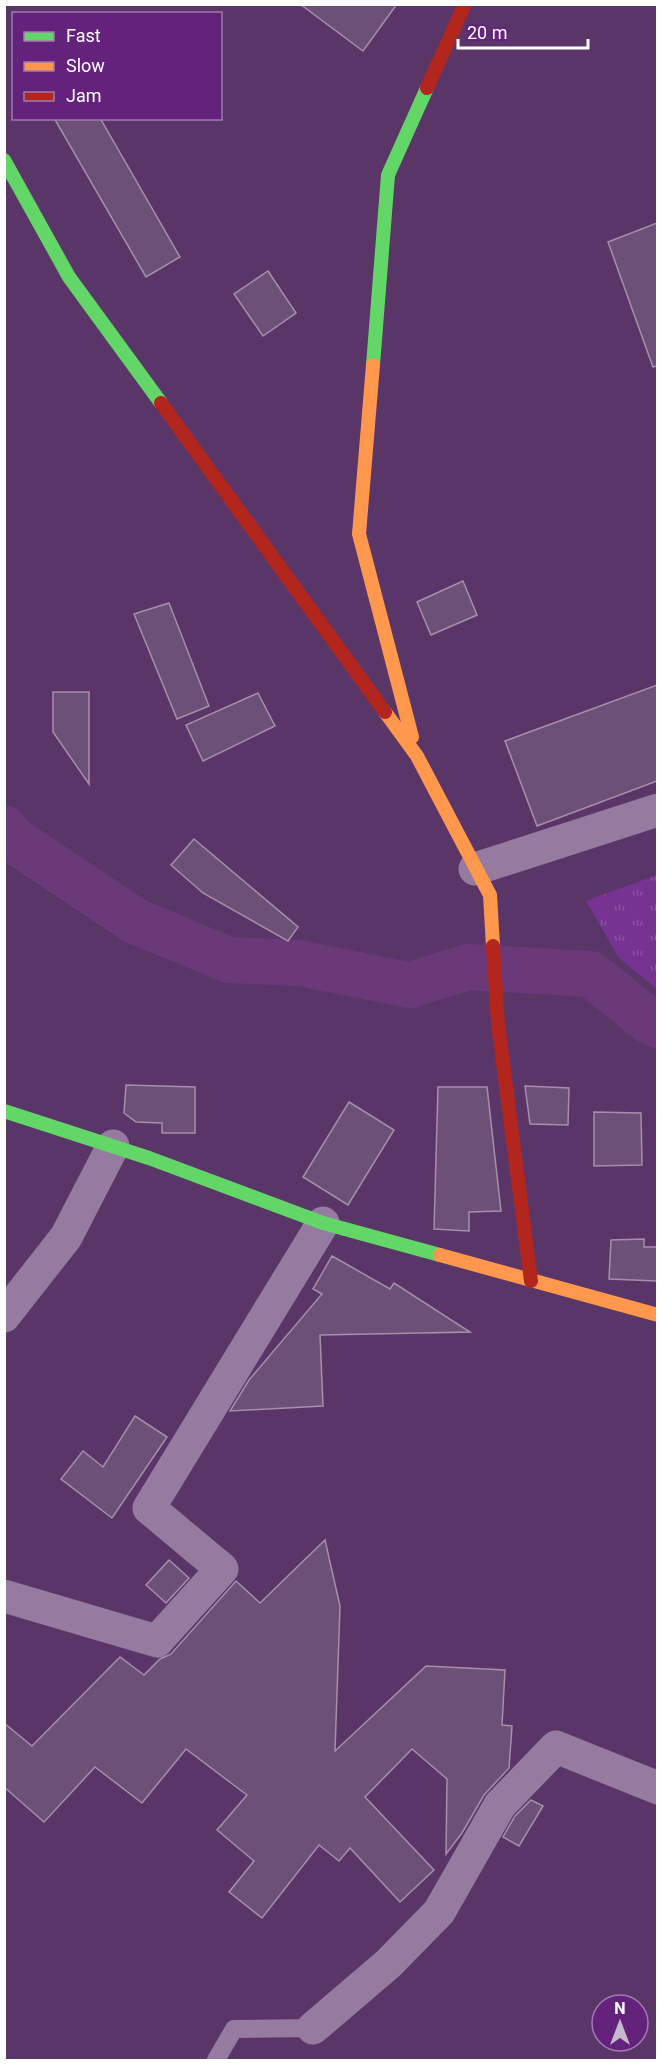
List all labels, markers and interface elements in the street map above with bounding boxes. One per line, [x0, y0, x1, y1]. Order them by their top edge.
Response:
legend [12, 12, 222, 120]
scale bar [458, 12, 588, 50]
text: 20 m [467, 22, 507, 43]
text: Fast [66, 25, 101, 46]
text: Slow [66, 55, 105, 76]
text: Jam [66, 85, 102, 106]
north arrow [590, 1993, 650, 2053]
text: N [614, 1999, 626, 2018]

